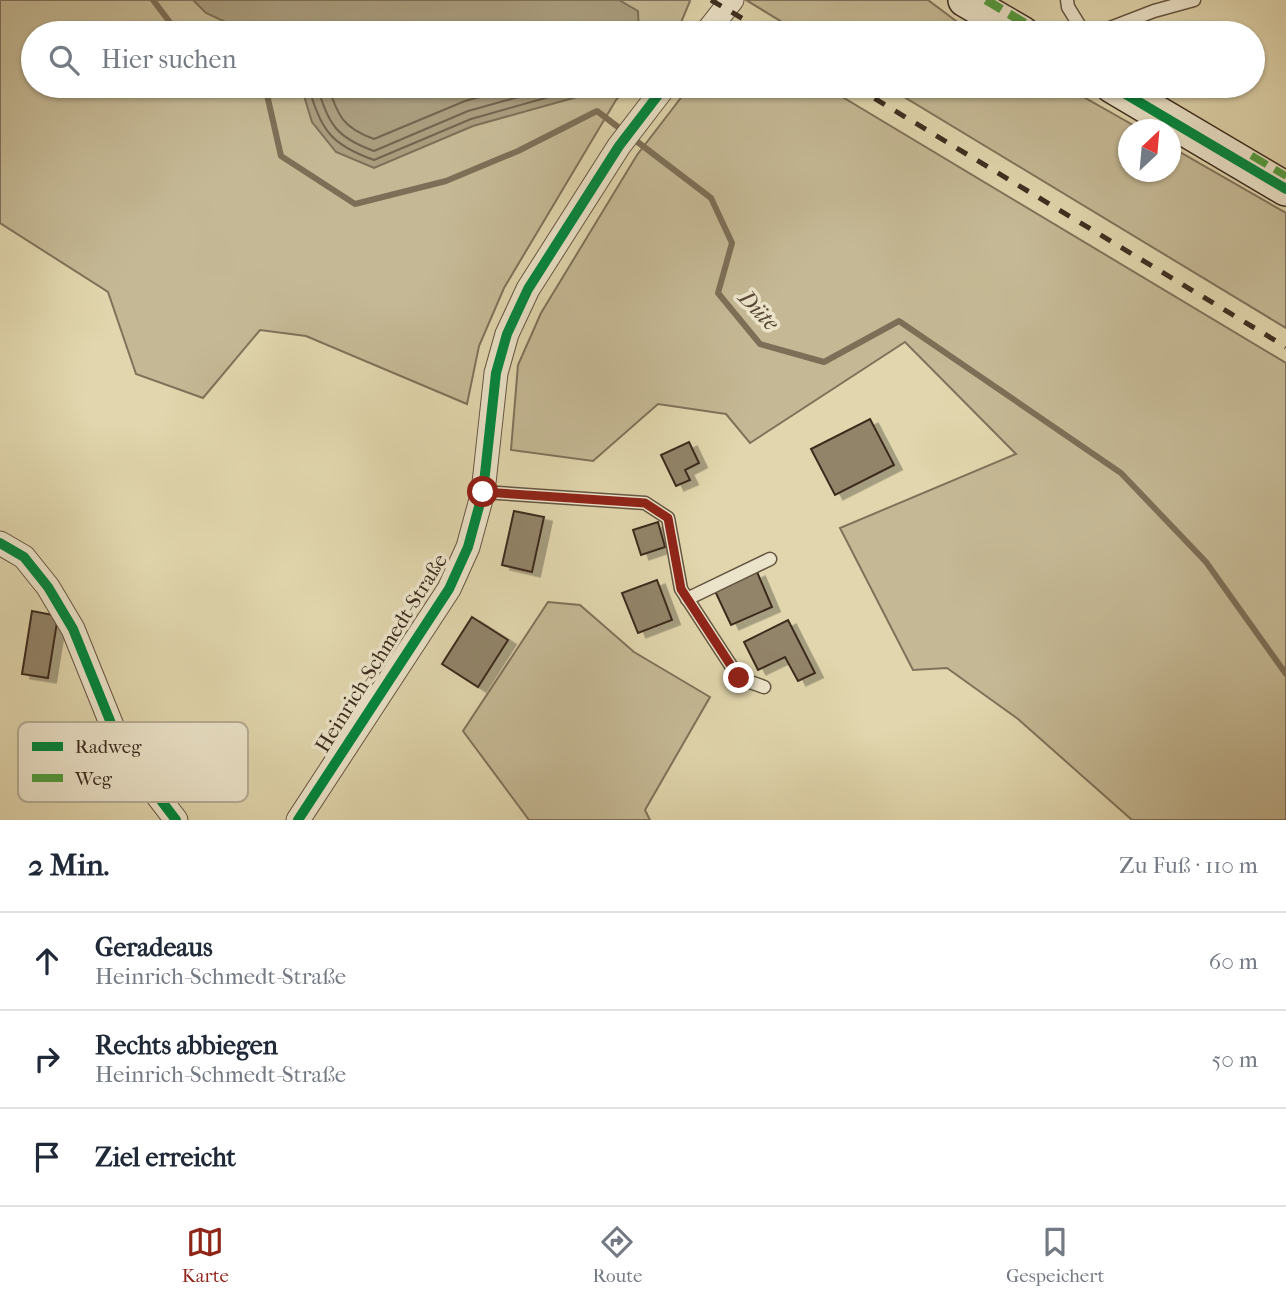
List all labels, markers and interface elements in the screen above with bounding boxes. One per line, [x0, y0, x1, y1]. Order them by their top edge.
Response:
search box [21, 21, 1265, 98]
icon: search [45, 41, 83, 79]
text: Hier suchen [101, 44, 237, 75]
north arrow [1118, 119, 1181, 182]
water label: Düte [732, 283, 785, 337]
route start [467, 476, 498, 507]
street label: Heinrich-Schmedt-Straße [310, 549, 452, 757]
route end [723, 662, 754, 693]
legend [18, 722, 248, 802]
text: Radweg [75, 736, 142, 758]
text: Weg [74, 768, 113, 790]
text: 2 Min. [28, 848, 109, 883]
text: Zu Fuß · 110 m [1119, 852, 1258, 879]
text: Geradeaus [95, 932, 213, 963]
icon: ahead [28, 942, 66, 980]
text: 60 m [1209, 948, 1258, 975]
text: Heinrich-Schmedt-Straße [95, 963, 346, 990]
text: Rechts abbiegen [95, 1030, 278, 1061]
icon: right [28, 1040, 66, 1078]
text: 50 m [1211, 1046, 1258, 1073]
text: Heinrich-Schmedt-Straße [95, 1061, 346, 1088]
icon: arrive [28, 1138, 66, 1176]
text: Ziel erreicht [95, 1142, 236, 1173]
tab: Karte [182, 1223, 229, 1287]
tab: Route [593, 1223, 642, 1287]
tab: Gespeichert [1006, 1223, 1104, 1287]

